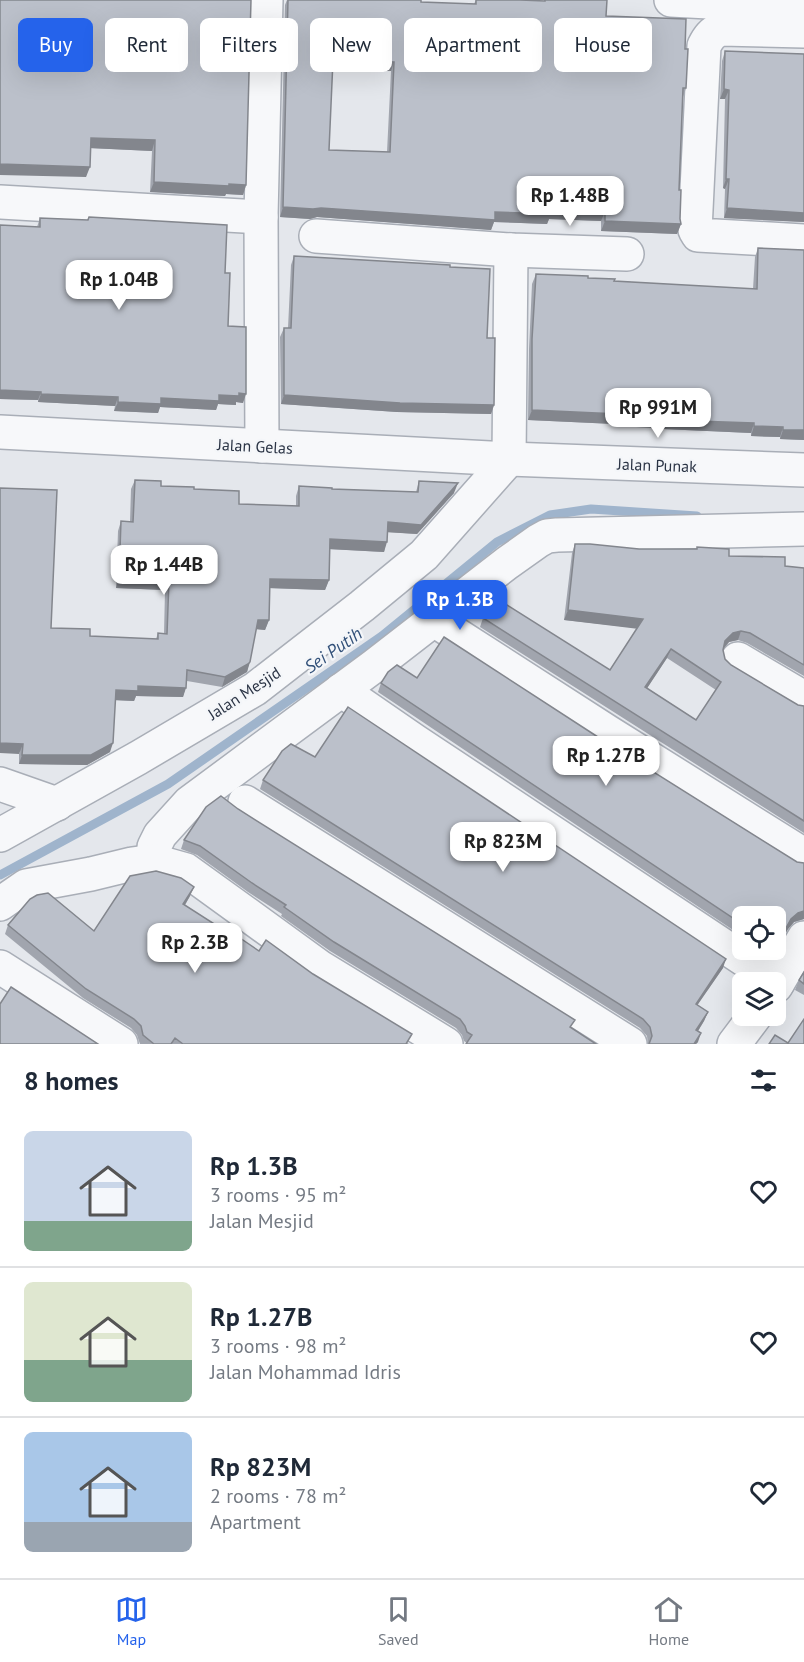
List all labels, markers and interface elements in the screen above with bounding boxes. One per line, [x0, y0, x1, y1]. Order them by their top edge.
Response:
chip: Buy [18, 18, 93, 72]
chip: Rent [105, 18, 188, 72]
chip: Filters [200, 18, 298, 72]
chip: New [310, 18, 392, 72]
chip: Apartment [404, 18, 542, 72]
chip: House [554, 18, 652, 72]
pin: Rp 1.48B [508, 176, 632, 227]
text: Rp 1.48B [531, 182, 609, 208]
pin: Rp 1.04B [57, 260, 181, 311]
text: Rp 1.04B [80, 266, 158, 292]
pin: Rp 991M [603, 388, 713, 439]
text: Rp 991M [619, 394, 697, 420]
street label: Jalan Gelas [216, 434, 293, 458]
street label: Jalan Punak [616, 454, 697, 476]
pin: Rp 1.44B [102, 545, 226, 596]
text: Rp 1.44B [125, 551, 203, 577]
pin: Rp 1.3B [405, 580, 515, 631]
text: Rp 1.3B [426, 586, 494, 612]
water label: Sei Putih [300, 622, 366, 678]
street label: Jalan Mesjid [203, 662, 284, 725]
pin: Rp 1.27B [544, 736, 668, 787]
text: Rp 1.27B [567, 742, 645, 768]
pin: Rp 823M [448, 822, 558, 873]
text: Rp 823M [464, 828, 542, 854]
map controls [732, 906, 786, 1026]
button: locate [732, 906, 786, 960]
pin: Rp 2.3B [140, 923, 250, 974]
text: Rp 2.3B [161, 929, 229, 955]
button: layers [732, 972, 786, 1026]
text: 8 homes [24, 1064, 119, 1097]
icon: filters [747, 1064, 780, 1097]
text: Rp 1.3B [210, 1149, 298, 1182]
icon: home [72, 1155, 144, 1227]
icon: heart [747, 1175, 780, 1208]
text: 3 rooms · 95 m² [210, 1182, 346, 1208]
text: Jalan Mesjid [210, 1208, 314, 1234]
text: Rp 1.27B [210, 1300, 312, 1333]
icon: home [72, 1306, 144, 1378]
icon: heart [747, 1326, 780, 1359]
text: 3 rooms · 98 m² [210, 1333, 346, 1359]
text: Jalan Mohammad Idris [210, 1359, 401, 1385]
text: Rp 823M [210, 1450, 311, 1483]
icon: home [72, 1456, 144, 1528]
icon: heart [747, 1476, 780, 1509]
text: 2 rooms · 78 m² [210, 1483, 346, 1509]
text: Apartment [210, 1509, 301, 1535]
tab: Map [115, 1593, 148, 1649]
tab: Saved [378, 1593, 419, 1649]
tab: Home [649, 1593, 689, 1649]

